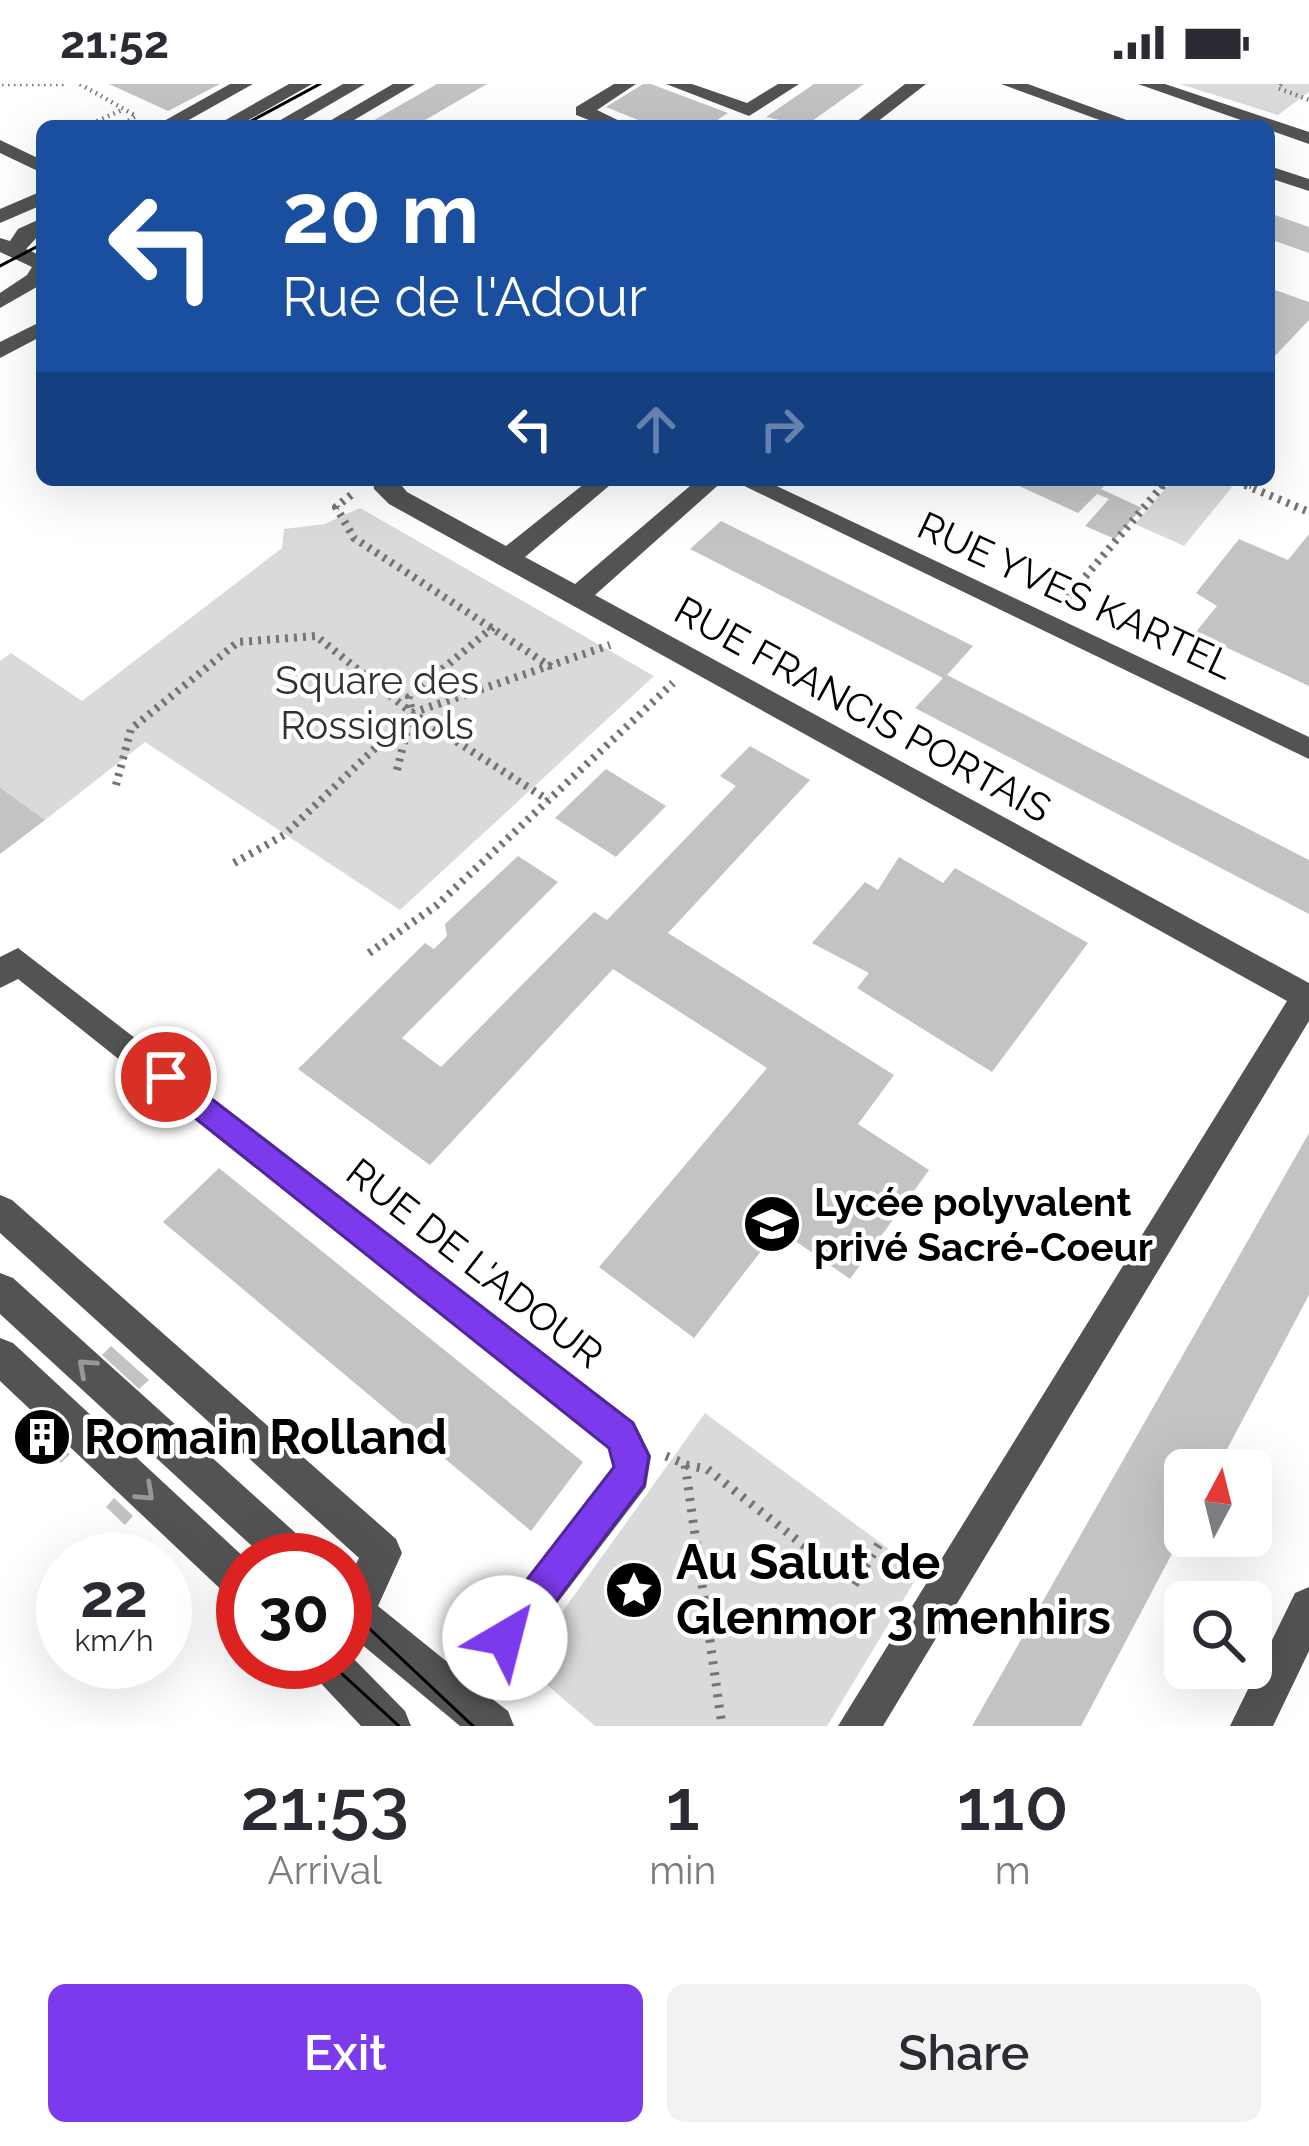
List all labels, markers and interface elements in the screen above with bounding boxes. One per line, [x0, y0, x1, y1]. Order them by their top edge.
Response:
text: 21:52 [60, 16, 169, 69]
text: 20 m [282, 164, 479, 263]
icon: left [84, 168, 240, 324]
text: Rue de l'Adour [282, 265, 647, 329]
icon: left [497, 396, 563, 462]
icon: ahead [623, 396, 689, 462]
icon: right [749, 396, 815, 462]
street label: RUE YVES KARTEL [911, 502, 1241, 688]
street label: RUE FRANCIS PORTAIS [667, 586, 1059, 832]
park label: Square des Rossignols [275, 657, 479, 748]
pin [115, 1026, 217, 1128]
icon: arrive [133, 1044, 199, 1110]
street label: RUE DE L'ADOUR [338, 1149, 612, 1377]
place label: Lycée polyvalent privé Sacré-Coeur [814, 1179, 1153, 1270]
school or university icon: Lycée polyvalent privé Sacré-Coeur [741, 1193, 803, 1255]
one-way arrow [78, 1360, 100, 1381]
building icon: Romain Rolland [11, 1406, 73, 1468]
place label: Romain Rolland [84, 1409, 447, 1465]
north arrow [1164, 1449, 1272, 1557]
map controls [1164, 1449, 1272, 1689]
one-way arrow [133, 1479, 154, 1501]
speed limit sign: 30 [216, 1533, 372, 1689]
place label: Au Salut de Glenmor 3 menhirs [676, 1534, 1111, 1645]
place icon: Au Salut de Glenmor 3 menhirs [603, 1559, 665, 1621]
text: 22 [80, 1561, 148, 1631]
position arrow [442, 1575, 568, 1701]
button: search [1164, 1581, 1272, 1689]
text: km/h [74, 1623, 154, 1658]
text: 21:53 [240, 1762, 409, 1847]
text: 1 [666, 1762, 700, 1847]
text: 110 [957, 1762, 1069, 1847]
text: Arrival [267, 1847, 382, 1893]
text: min [649, 1847, 716, 1893]
text: m [995, 1847, 1031, 1893]
button: Exit [48, 1984, 643, 2122]
button: Share [667, 1984, 1261, 2122]

